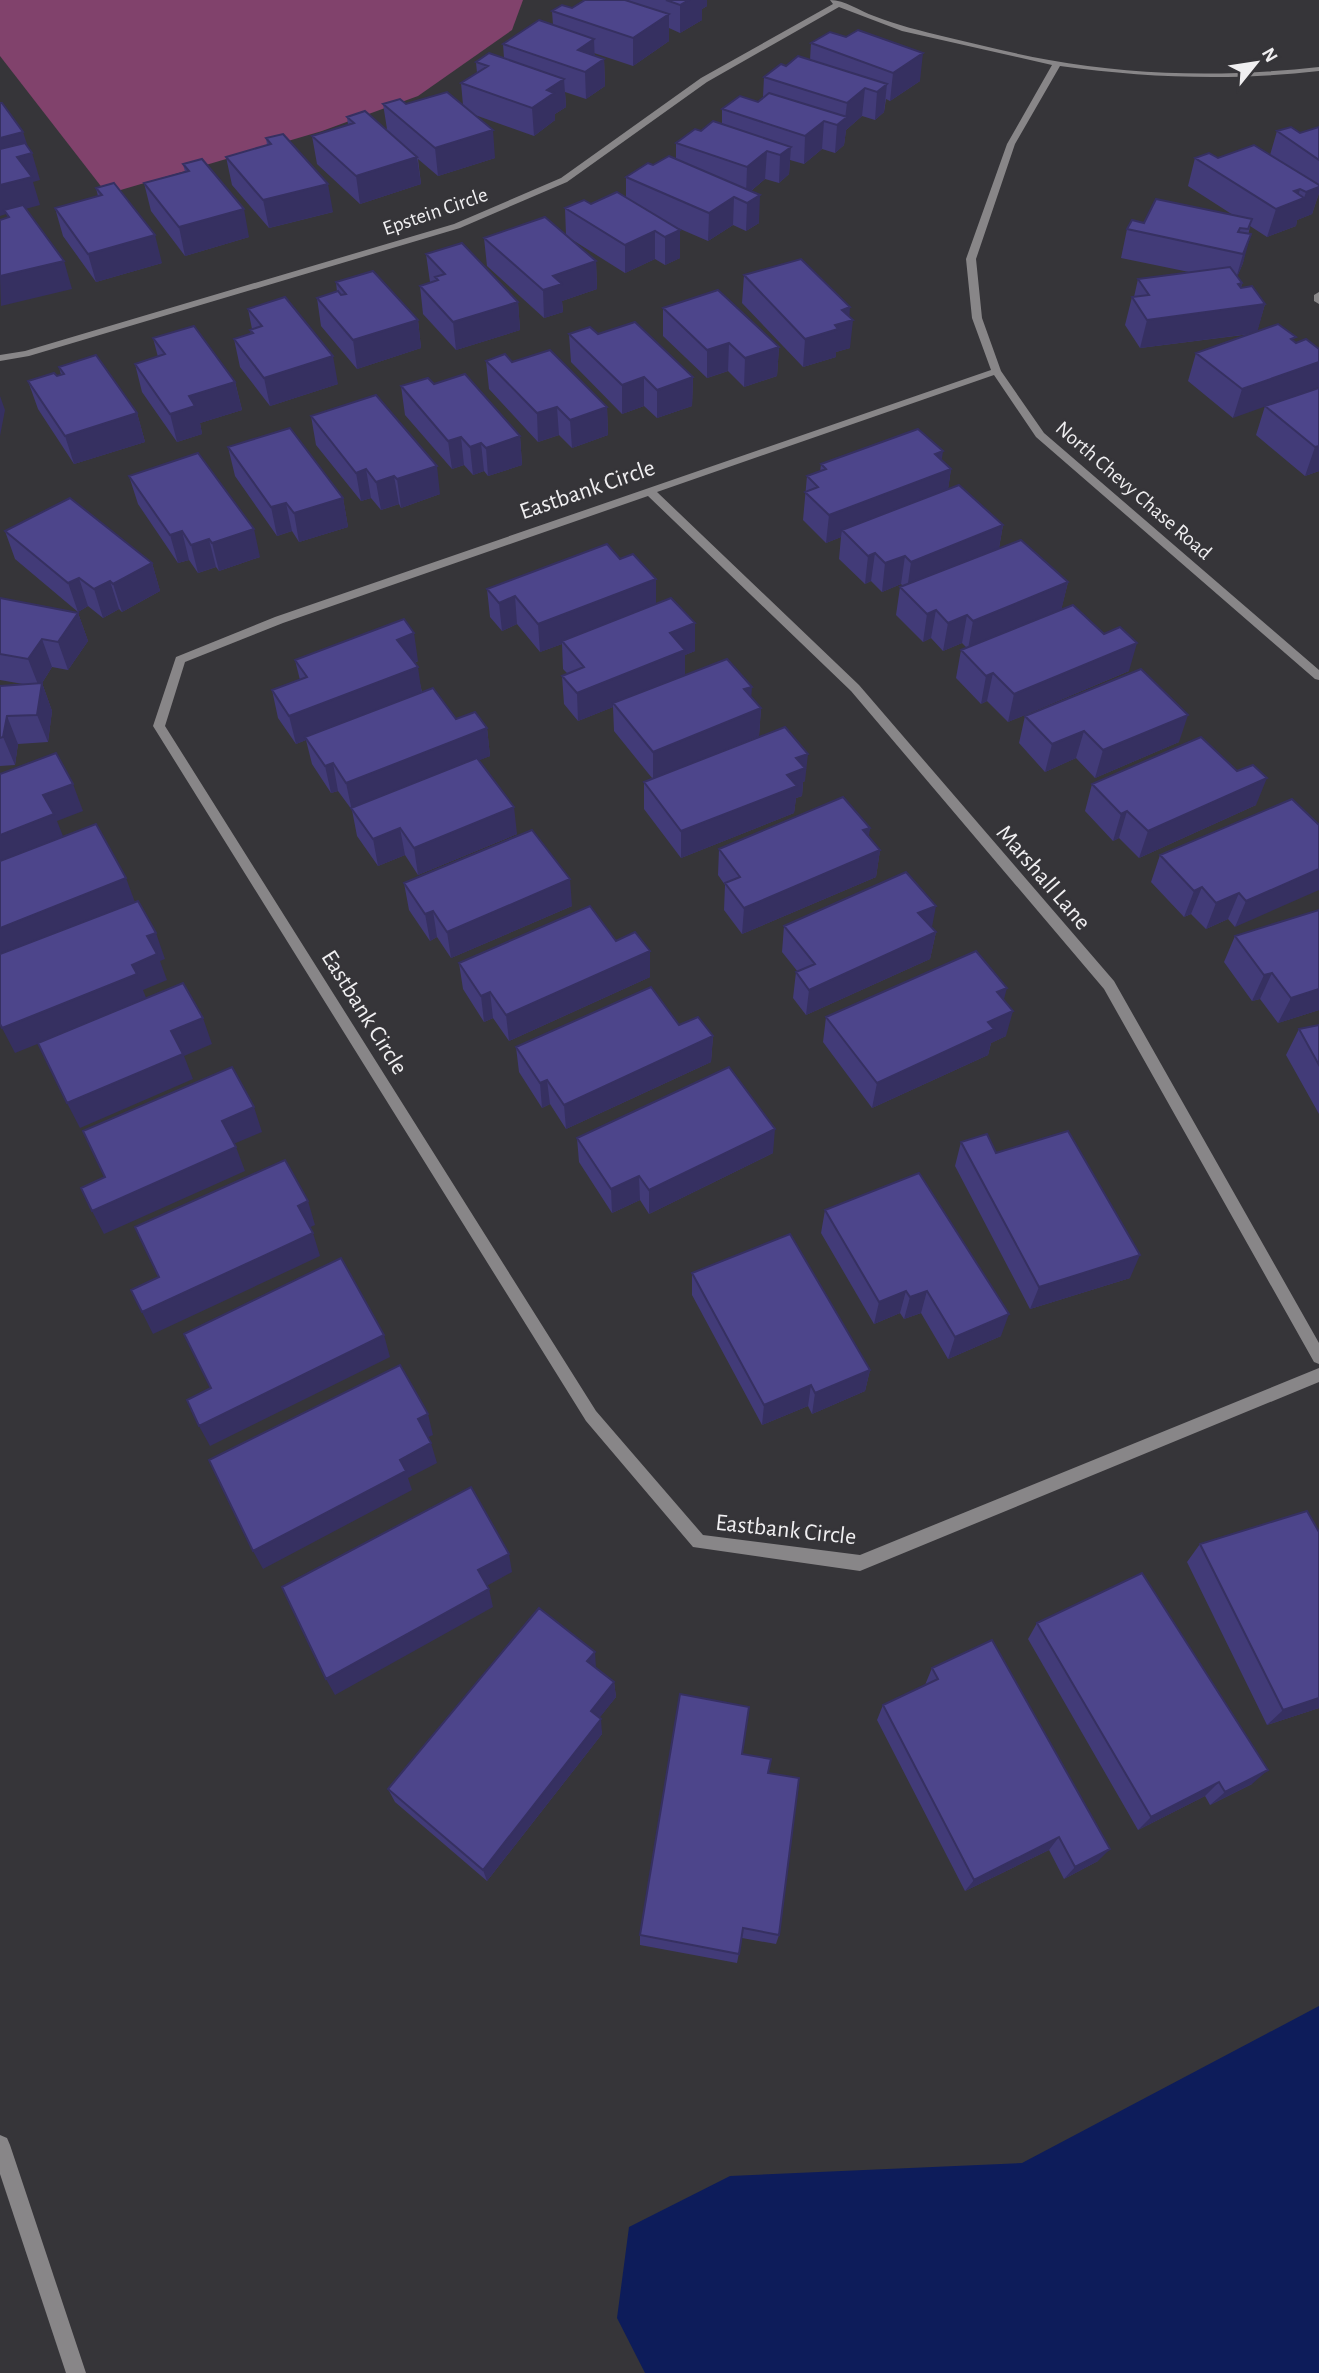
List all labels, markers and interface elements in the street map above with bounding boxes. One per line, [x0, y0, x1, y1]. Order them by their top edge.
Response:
north arrow [1221, 28, 1291, 98]
text: N [1258, 45, 1281, 66]
street label: Epstein Circle [380, 184, 490, 239]
street label: North Chevy Chase Road [1052, 417, 1216, 564]
street label: Eastbank Circle [517, 456, 658, 524]
street label: Marshall Lane [992, 821, 1095, 935]
street label: Eastbank Circle [317, 946, 412, 1079]
street label: Eastbank Circle [714, 1511, 857, 1549]

